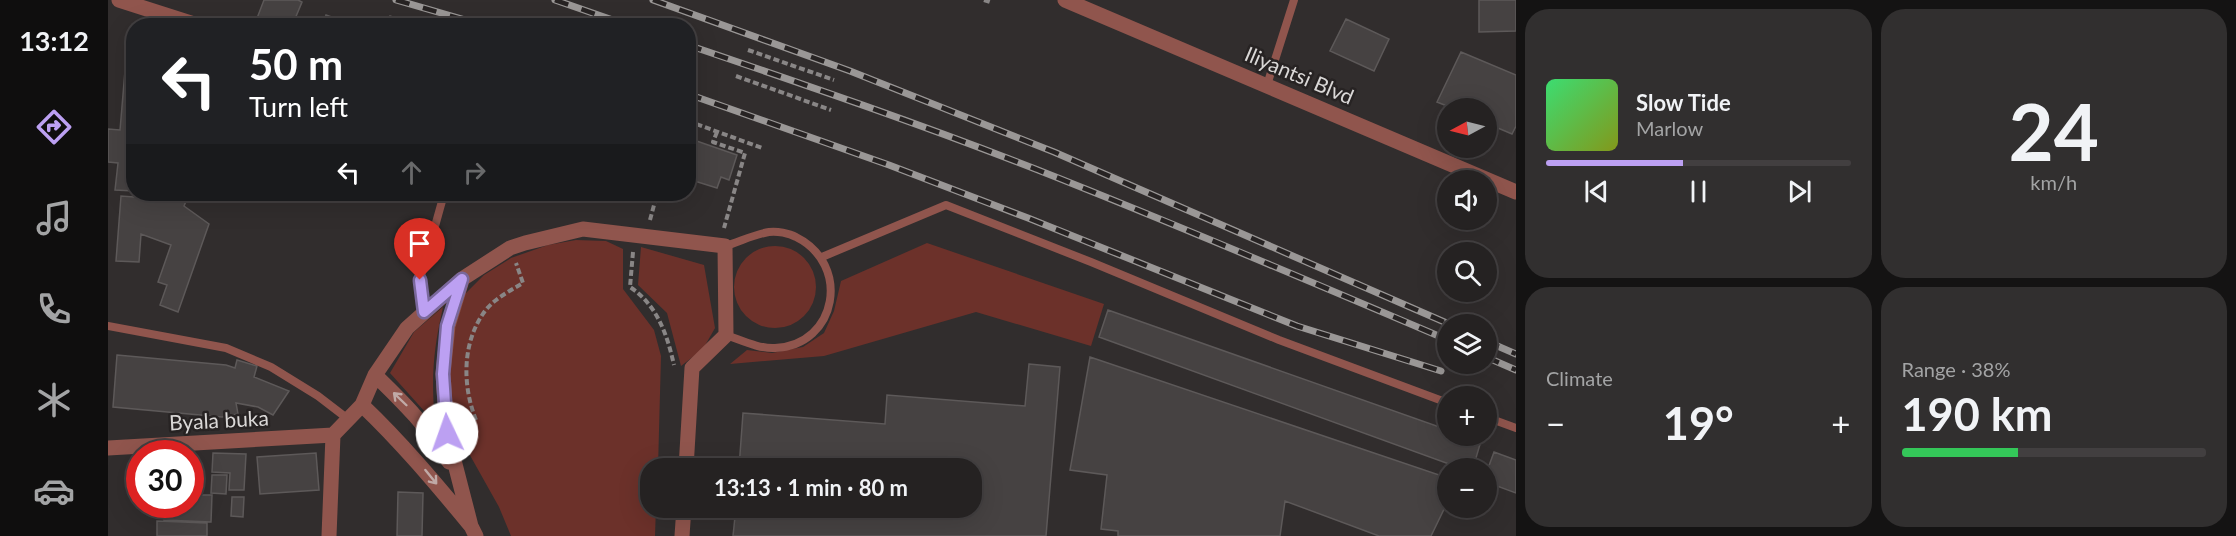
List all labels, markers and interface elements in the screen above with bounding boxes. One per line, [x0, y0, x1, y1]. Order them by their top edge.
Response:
text: 13:12 [19, 24, 89, 57]
text: 50 m [249, 39, 343, 89]
street label: Iliyantsi Blvd [1241, 40, 1358, 109]
icon: left [150, 42, 228, 120]
text: 24 [2009, 84, 2099, 178]
text: Slow Tide [1636, 89, 1731, 116]
text: Turn left [249, 90, 348, 123]
north arrow [1437, 98, 1497, 158]
map controls [1437, 98, 1497, 518]
icon: directions [33, 106, 75, 148]
text: Marlow [1636, 116, 1703, 140]
icon: left [332, 156, 365, 189]
icon: ahead [395, 156, 428, 189]
icon: right [458, 156, 491, 189]
button: sound [1437, 170, 1497, 230]
text: km/h [2030, 170, 2077, 194]
icon: previous [1580, 175, 1613, 208]
icon: pause [1682, 175, 1715, 208]
icon: next [1783, 175, 1816, 208]
icon: music [33, 197, 75, 239]
pin [394, 218, 445, 280]
icon: arrive [403, 227, 436, 260]
button: search [1437, 242, 1497, 302]
icon: phone [33, 288, 75, 330]
button: layers [1437, 314, 1497, 374]
text: Range · 38% [1902, 357, 2010, 381]
text: Climate [1546, 366, 1613, 390]
icon: climate [33, 379, 75, 421]
button: + [1437, 386, 1497, 446]
text: 190 km [1902, 387, 2052, 441]
one-way arrow [393, 392, 408, 406]
text: 19° [1663, 396, 1734, 450]
position arrow [415, 401, 479, 465]
text: − [1546, 403, 1565, 443]
text: + [1831, 403, 1851, 443]
street label: Byala buka [168, 404, 269, 435]
speed limit sign: 30 [126, 440, 204, 518]
button: − [1437, 458, 1497, 518]
one-way arrow [425, 469, 438, 485]
icon: car [33, 470, 75, 512]
text: 13:13 · 1 min · 80 m [714, 474, 908, 501]

